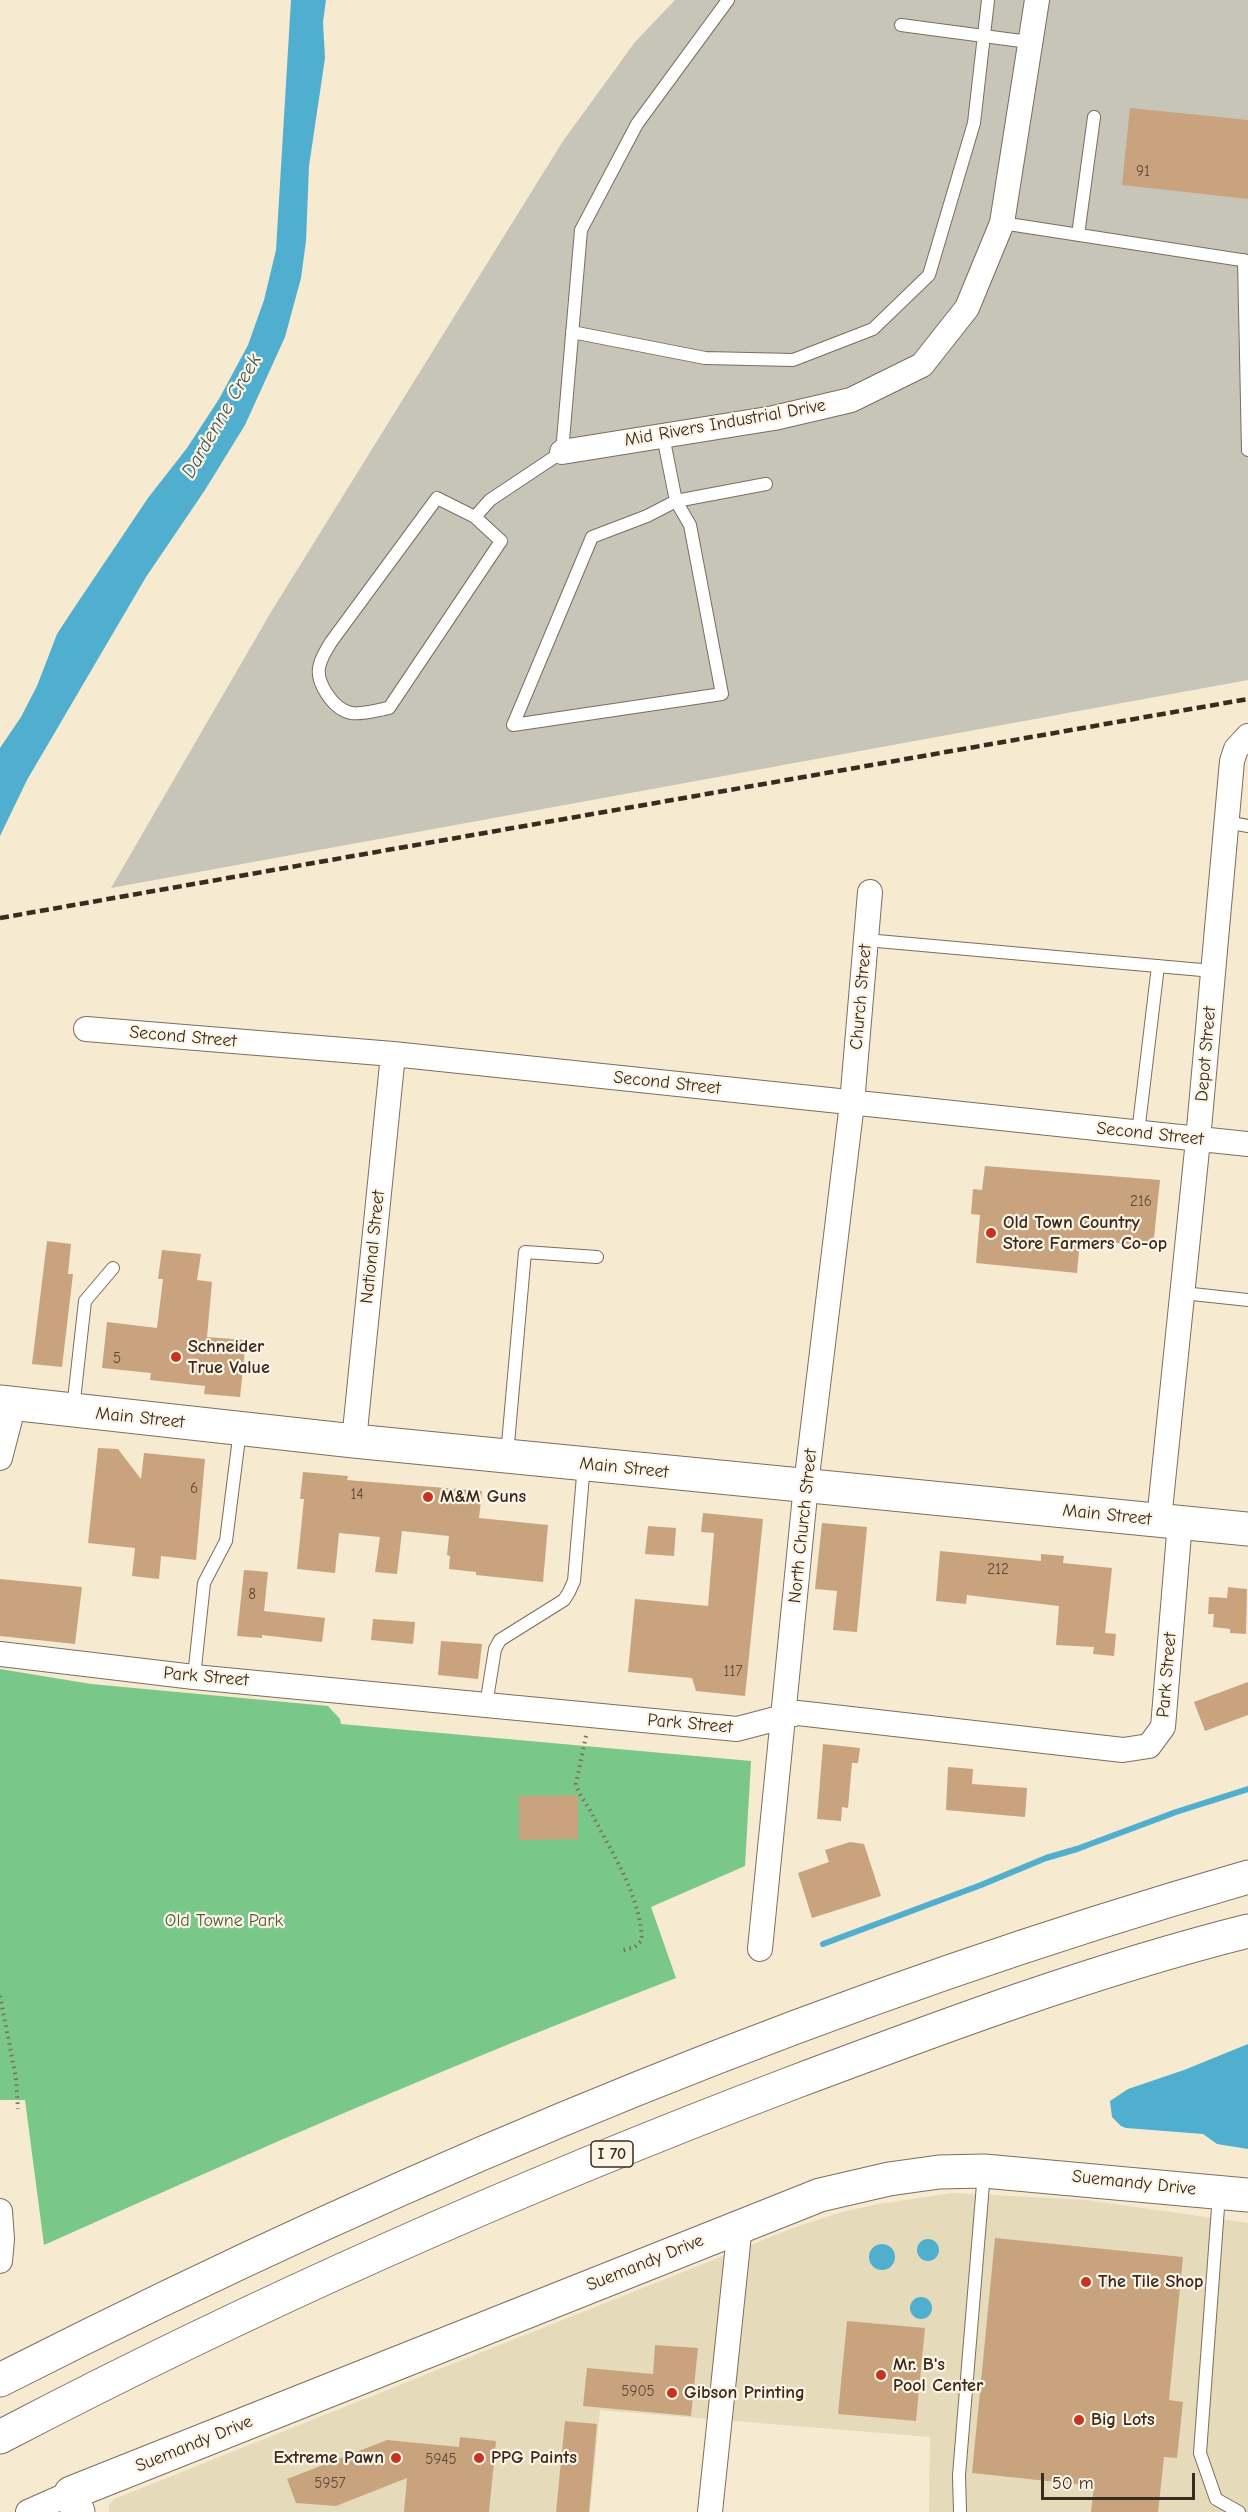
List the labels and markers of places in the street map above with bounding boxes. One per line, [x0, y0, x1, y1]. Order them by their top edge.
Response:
place label: Old Town Country Store Farmers Co-op [1003, 1212, 1167, 1254]
marker: Old Town Country Store Farmers Co-op [984, 1226, 998, 1240]
place label: Schneider True Value [188, 1336, 270, 1378]
marker: Schneider True Value [169, 1350, 183, 1364]
place label: M&M Guns [440, 1486, 526, 1508]
marker: M&M Guns [421, 1490, 435, 1504]
place label: The Tile Shop [1098, 2271, 1203, 2293]
marker: The Tile Shop [1079, 2275, 1093, 2289]
place label: Mr. B's Pool Center [893, 2354, 983, 2396]
marker: Mr. B's Pool Center [874, 2368, 888, 2382]
place label: Gibson Printing [684, 2382, 805, 2404]
marker: Gibson Printing [665, 2386, 679, 2400]
place label: Big Lots [1091, 2409, 1155, 2431]
marker: Big Lots [1072, 2413, 1086, 2427]
place label: Extreme Pawn [273, 2447, 384, 2469]
place label: PPG Paints [491, 2447, 577, 2469]
marker: Extreme Pawn [389, 2451, 403, 2465]
marker: PPG Paints [472, 2451, 486, 2465]

